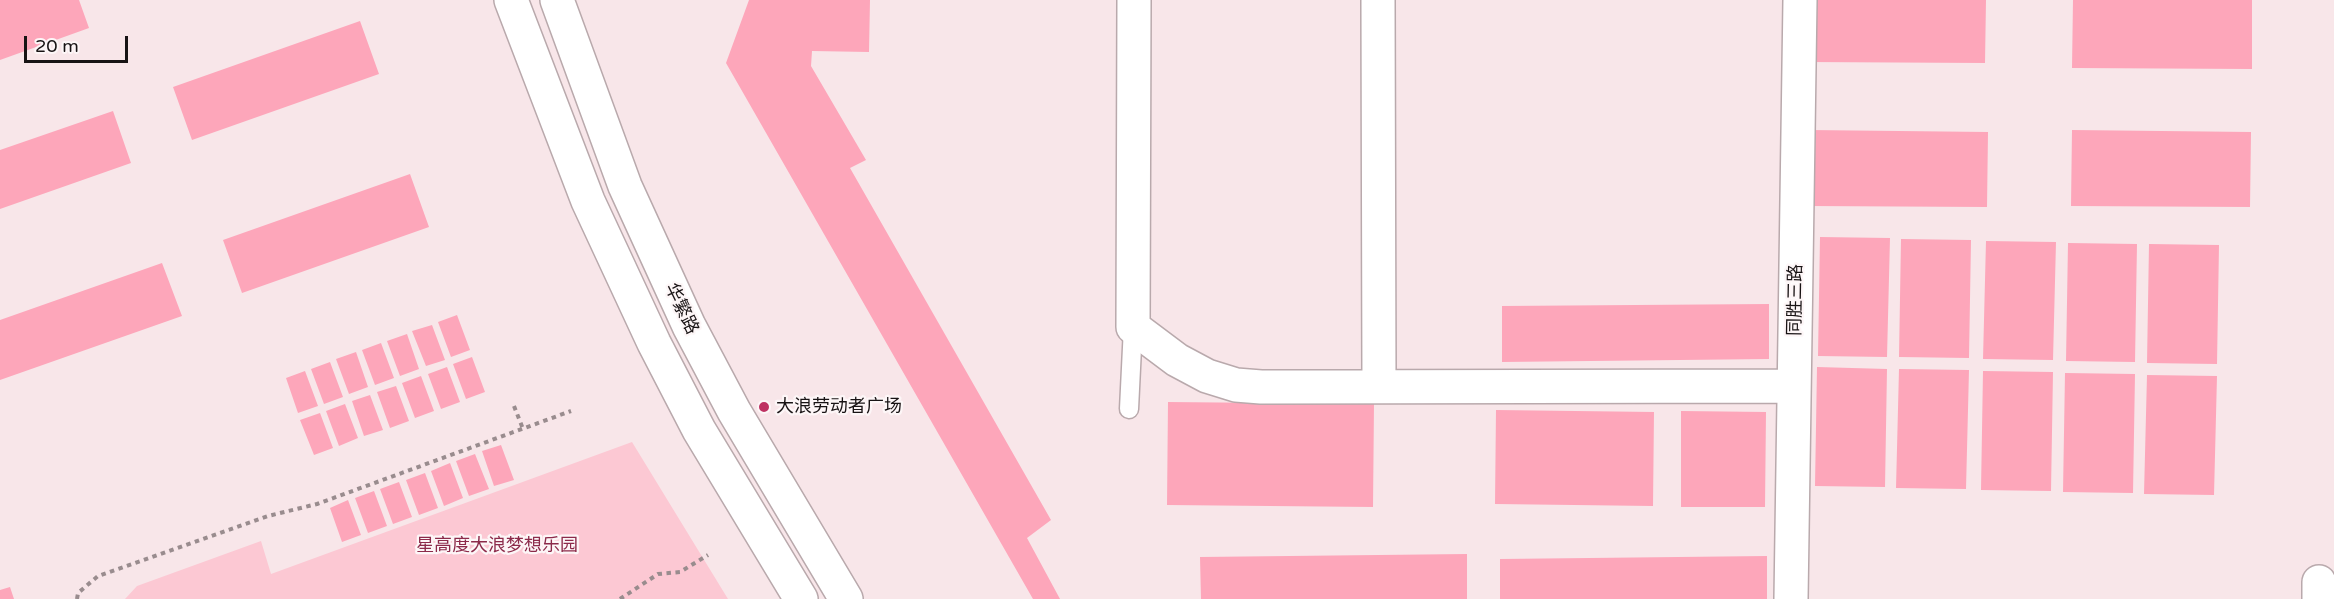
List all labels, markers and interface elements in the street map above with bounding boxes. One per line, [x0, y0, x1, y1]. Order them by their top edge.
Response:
scale bar [27, 24, 130, 62]
text: 20 m [35, 35, 79, 57]
street label: 同胜三路 [1785, 264, 1807, 336]
street label: 华繁路 [659, 280, 703, 338]
place label: 大浪劳动者广场 [776, 396, 902, 418]
marker: 大浪劳动者广场 [757, 400, 771, 414]
park label: 星高度大浪梦想乐园 [416, 535, 578, 557]

